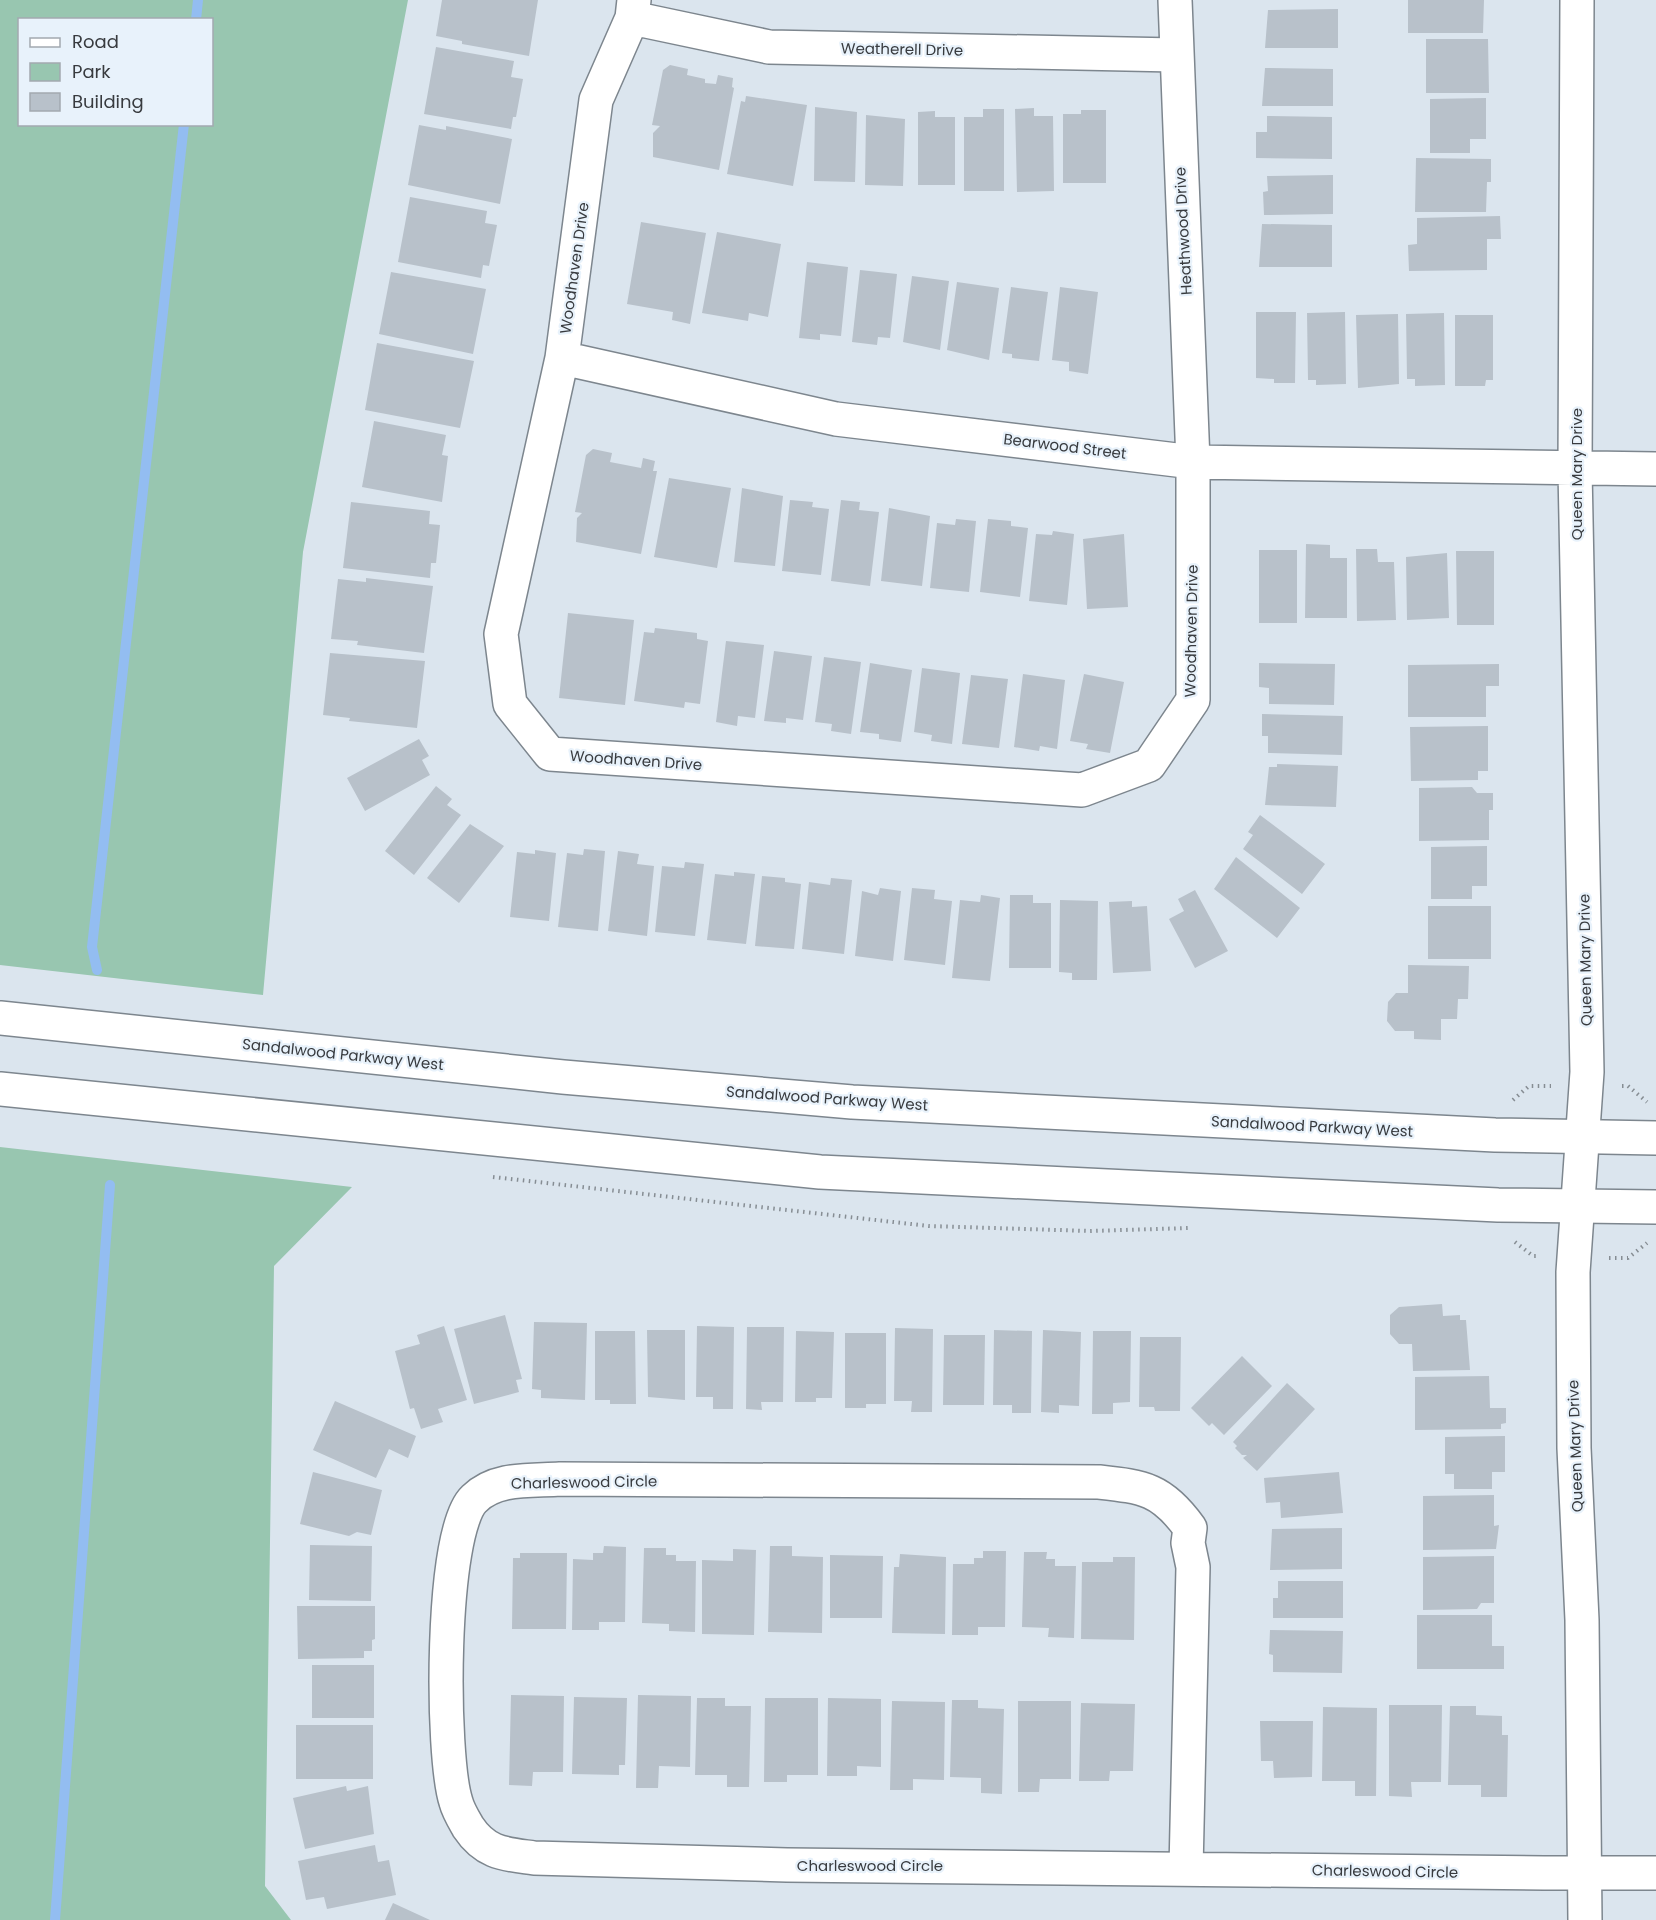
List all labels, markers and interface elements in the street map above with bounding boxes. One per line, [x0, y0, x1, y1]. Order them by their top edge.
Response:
legend [18, 18, 213, 126]
text: Road [72, 29, 119, 54]
street label: Weatherell Drive [841, 37, 963, 61]
text: Park [72, 59, 111, 84]
text: Building [72, 89, 144, 114]
street label: Heathwood Drive [1169, 166, 1197, 296]
street label: Woodhaven Drive [554, 201, 594, 335]
street label: Queen Mary Drive [1566, 408, 1587, 540]
street label: Bearwood Street [1002, 428, 1128, 464]
street label: Woodhaven Drive [1179, 564, 1203, 698]
street label: Woodhaven Drive [569, 745, 703, 775]
street label: Queen Mary Drive [1573, 894, 1597, 1026]
street label: Sandalwood Parkway West [241, 1033, 445, 1075]
street label: Sandalwood Parkway West [725, 1080, 929, 1116]
street label: Sandalwood Parkway West [1210, 1110, 1414, 1142]
street label: Queen Mary Drive [1562, 1380, 1588, 1512]
street label: Charleswood Circle [511, 1470, 657, 1494]
street label: Charleswood Circle [797, 1855, 943, 1876]
street label: Charleswood Circle [1312, 1859, 1458, 1883]

